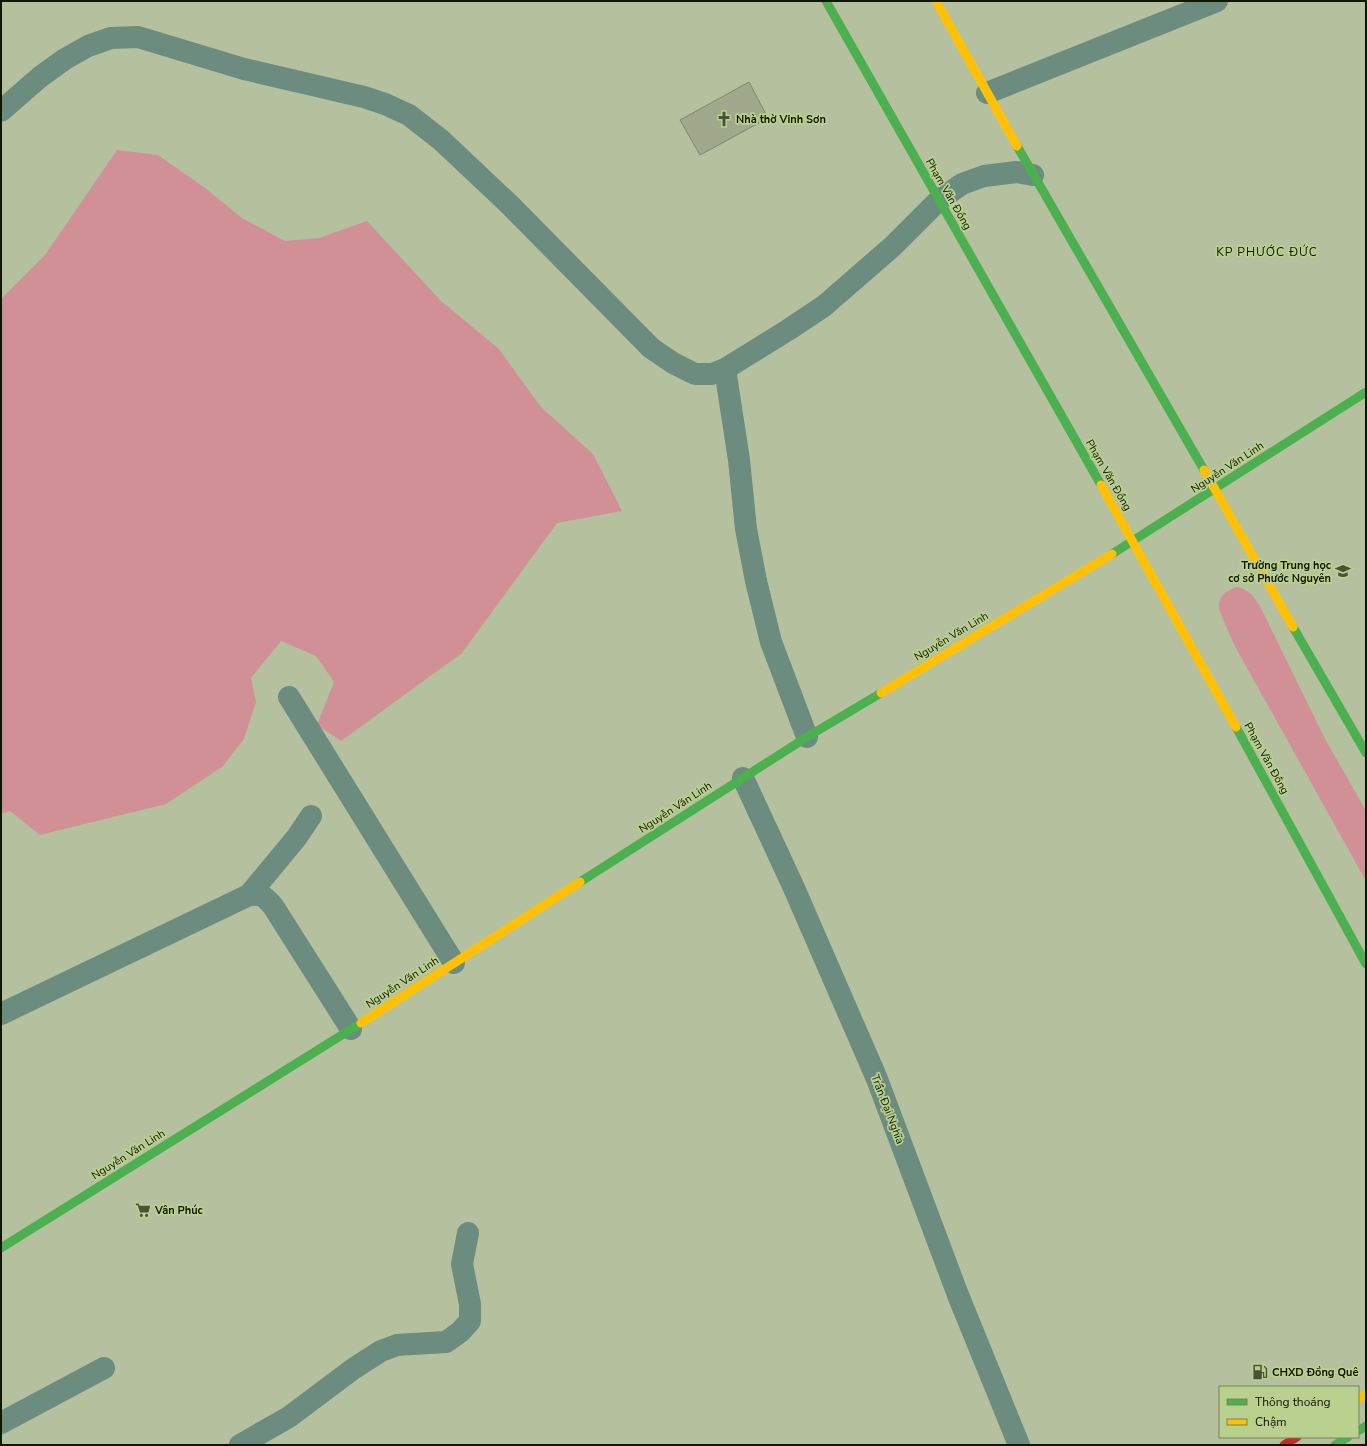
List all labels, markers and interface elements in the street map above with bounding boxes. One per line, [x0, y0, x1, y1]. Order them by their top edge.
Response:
church icon: Nhà thờ Vinh Sơn [715, 110, 733, 128]
place label: Nhà thờ Vinh Sơn [736, 112, 826, 127]
street label: Phạm Văn Đồng [922, 156, 975, 233]
district label: KP PHƯỚC ĐỨC [1216, 244, 1318, 260]
street label: Phạm Văn Đồng [1082, 437, 1135, 514]
street label: Nguyễn Văn Linh [1188, 438, 1267, 497]
place label: Trường Trung học cơ sở Phước Nguyên [1228, 558, 1332, 586]
school or university icon: Trường Trung học cơ sở Phước Nguyên [1334, 562, 1352, 580]
street label: Nguyễn Văn Linh [911, 608, 991, 665]
street label: Phạm Văn Đồng [1241, 720, 1293, 797]
street label: Nguyễn Văn Linh [636, 778, 715, 837]
street label: Nguyễn Văn Linh [363, 953, 442, 1012]
street label: Trần Đại Nghĩa [867, 1072, 908, 1146]
street label: Nguyễn Văn Linh [89, 1126, 168, 1183]
supermarket icon: Vân Phúc [134, 1201, 152, 1219]
place label: Vân Phúc [154, 1203, 204, 1218]
fuel station icon: CHXD Đồng Quê [1251, 1363, 1269, 1381]
place label: CHXD Đồng Quê [1272, 1365, 1358, 1380]
legend [1219, 1386, 1359, 1438]
text: Thông thoáng [1255, 1394, 1331, 1410]
text: Chậm [1255, 1414, 1287, 1430]

